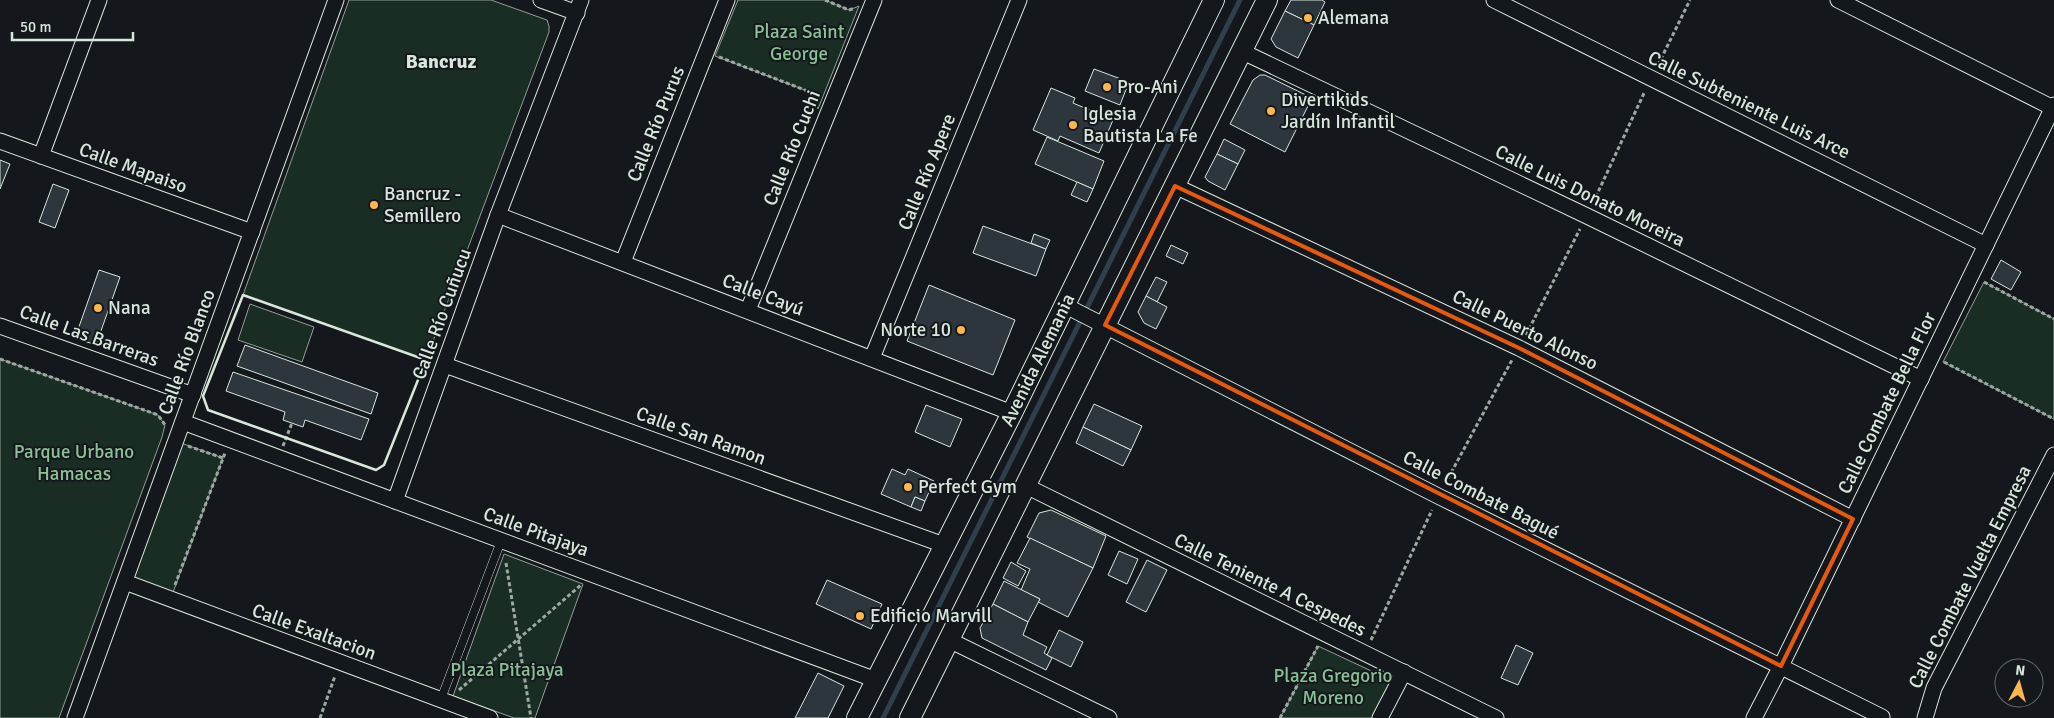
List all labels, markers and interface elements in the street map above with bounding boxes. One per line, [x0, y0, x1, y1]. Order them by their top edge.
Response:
place label: Alemana [1318, 6, 1389, 30]
scale bar [12, 10, 134, 42]
marker: Alemana [1302, 12, 1314, 24]
text: 50 m [20, 18, 51, 36]
park label: Plaza Saint George [754, 20, 845, 66]
street label: Calle Subteniente Luis Arce [1644, 46, 1854, 164]
district label: Bancruz [406, 49, 476, 74]
street label: Calle Río Purus [622, 63, 690, 185]
place label: Pro-Ani [1117, 75, 1178, 99]
marker: Pro-Ani [1101, 81, 1113, 93]
street label: Calle Río Cuchi [758, 87, 826, 209]
place label: Divertikids Jardín Infantil [1281, 88, 1395, 134]
place label: Iglesia Bautista La Fe [1083, 102, 1198, 148]
marker: Divertikids Jardín Infantil [1265, 105, 1277, 117]
street label: Calle Río Apere [893, 110, 961, 234]
marker: Iglesia Bautista La Fe [1067, 119, 1079, 131]
street label: Calle Mapaiso [76, 137, 191, 199]
street label: Calle Luis Donato Moreira [1491, 140, 1689, 252]
place label: Bancruz - Semillero [384, 182, 461, 228]
marker: Bancruz - Semillero [368, 199, 380, 211]
street label: Calle Río Cuñucu [407, 245, 477, 383]
street label: Calle Cayú [719, 268, 807, 322]
street label: Calle Puerto Alonso [1448, 284, 1602, 376]
street label: Calle Río Blanco [153, 286, 221, 418]
street label: Avenida Alemania [995, 290, 1080, 431]
place label: Nana [108, 296, 151, 320]
street label: Calle Las Barreras [16, 300, 162, 372]
marker: Nana [92, 302, 104, 314]
street label: Calle Combate Bella Flor [1833, 308, 1941, 498]
place label: Norte 10 [880, 318, 951, 342]
marker: Norte 10 [955, 324, 967, 336]
street label: Calle San Ramon [633, 401, 769, 471]
park label: Parque Urbano Hamacas [14, 440, 134, 486]
street label: Calle Combate Bagué [1399, 445, 1563, 545]
street label: Calle Combate Vuelta Empresa [1903, 461, 2037, 693]
place label: Perfect Gym [918, 475, 1017, 499]
marker: Perfect Gym [902, 481, 914, 493]
street label: Calle Pitajaya [480, 502, 592, 562]
street label: Calle Teniente A Cespedes [1170, 528, 1370, 642]
street label: Calle Exaltacion [249, 598, 379, 666]
place label: Edificio Marvill [870, 604, 992, 628]
marker: Edificio Marvill [854, 610, 866, 622]
park label: Plaza Pitajaya [450, 658, 564, 682]
north arrow [1994, 658, 2044, 708]
text: N [2015, 662, 2026, 680]
park label: Plaza Gregorio Moreno [1274, 664, 1393, 710]

